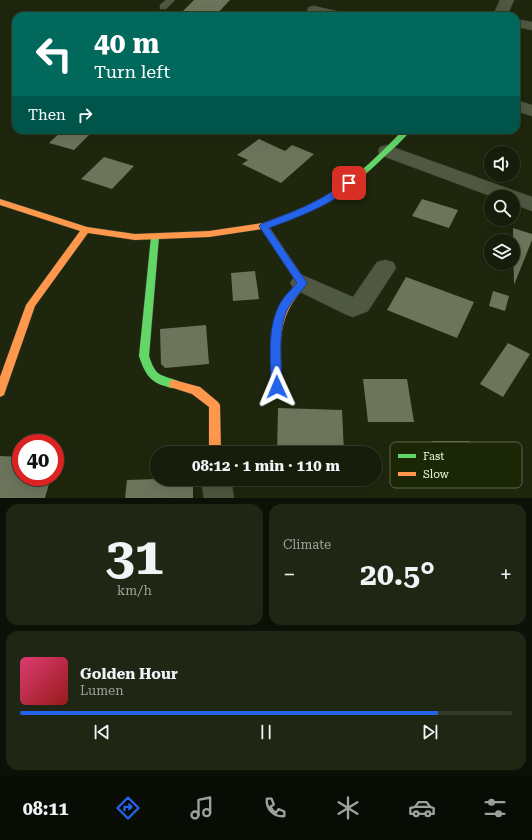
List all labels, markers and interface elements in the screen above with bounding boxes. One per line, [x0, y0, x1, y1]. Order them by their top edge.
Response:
text: 40 m [94, 27, 159, 60]
icon: left [28, 28, 80, 80]
text: Turn left [94, 61, 170, 82]
icon: right [74, 104, 96, 126]
text: Then [28, 106, 66, 124]
map controls [484, 146, 520, 270]
button: sound [484, 146, 520, 182]
pin [332, 166, 366, 200]
icon: arrive [338, 172, 360, 194]
button: search [484, 190, 520, 226]
button: layers [484, 234, 520, 270]
position arrow [256, 366, 298, 408]
speed limit sign: 40 [12, 434, 64, 486]
legend [390, 442, 522, 488]
text: Fast [423, 450, 444, 463]
text: 08:12 · 1 min · 110 m [192, 457, 340, 475]
text: Slow [423, 468, 450, 481]
text: 31 [105, 526, 164, 587]
text: Climate [283, 537, 331, 552]
text: 20.5° [360, 557, 435, 592]
text: − [283, 562, 295, 587]
text: + [500, 562, 512, 587]
text: km/h [117, 583, 152, 598]
text: Golden Hour [80, 665, 178, 683]
text: Lumen [80, 683, 124, 698]
icon: previous [91, 721, 113, 743]
icon: pause [255, 721, 277, 743]
icon: next [419, 721, 441, 743]
icon: directions [114, 794, 142, 822]
icon: music [188, 794, 216, 822]
icon: phone [261, 794, 289, 822]
icon: climate [334, 794, 362, 822]
icon: car [408, 794, 436, 822]
icon: filters [481, 794, 509, 822]
text: 08:11 [23, 798, 69, 819]

